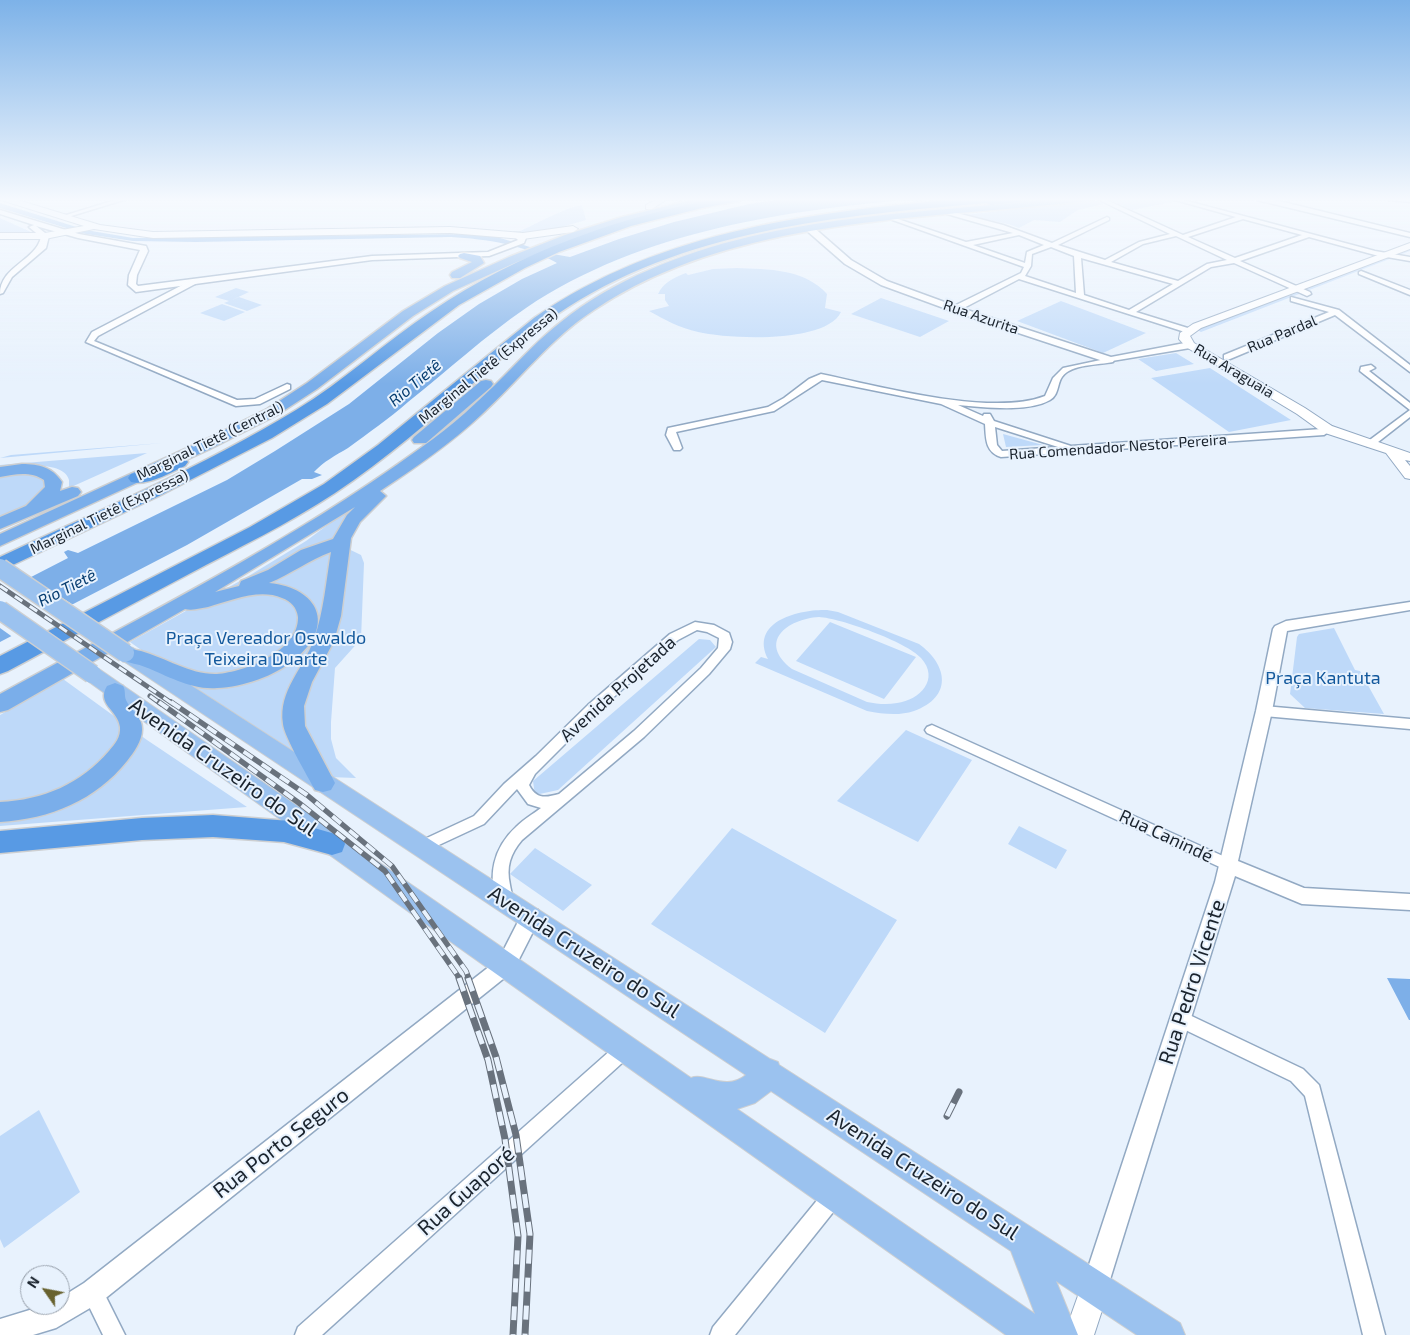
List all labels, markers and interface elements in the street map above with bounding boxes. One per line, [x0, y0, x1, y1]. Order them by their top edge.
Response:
street label: Rua Azurita [941, 296, 1021, 338]
street label: Marginal Tietê (Expressa) [415, 304, 561, 428]
street label: Rua Pardal [1245, 311, 1319, 357]
street label: Rua Araguaia [1191, 340, 1277, 402]
water label: Rio Tietê [385, 355, 445, 411]
street label: Marginal Tietê (Central) [134, 398, 286, 484]
street label: Rua Comendador Nestor Pereira [1009, 430, 1227, 464]
street label: Marginal Tietê (Expressa) [27, 466, 191, 558]
water label: Rio Tietê [35, 565, 99, 611]
park label: Praça Vereador Oswaldo Teixeira Duarte [166, 627, 366, 670]
street label: Avenida Projetada [556, 631, 680, 747]
park label: Praça Kantuta [1265, 667, 1381, 689]
street label: Avenida Cruzeiro do Sul [124, 693, 322, 841]
street label: Rua Canindé [1116, 805, 1216, 867]
street label: Avenida Cruzeiro do Sul [483, 881, 685, 1023]
street label: Rua Pedro Vicente [1153, 896, 1231, 1068]
street label: Rua Porto Seguro [208, 1082, 354, 1204]
street label: Avenida Cruzeiro do Sul [822, 1103, 1024, 1245]
street label: Rua Guaporé [412, 1141, 520, 1241]
north arrow [20, 1265, 70, 1315]
text: N [23, 1273, 43, 1291]

